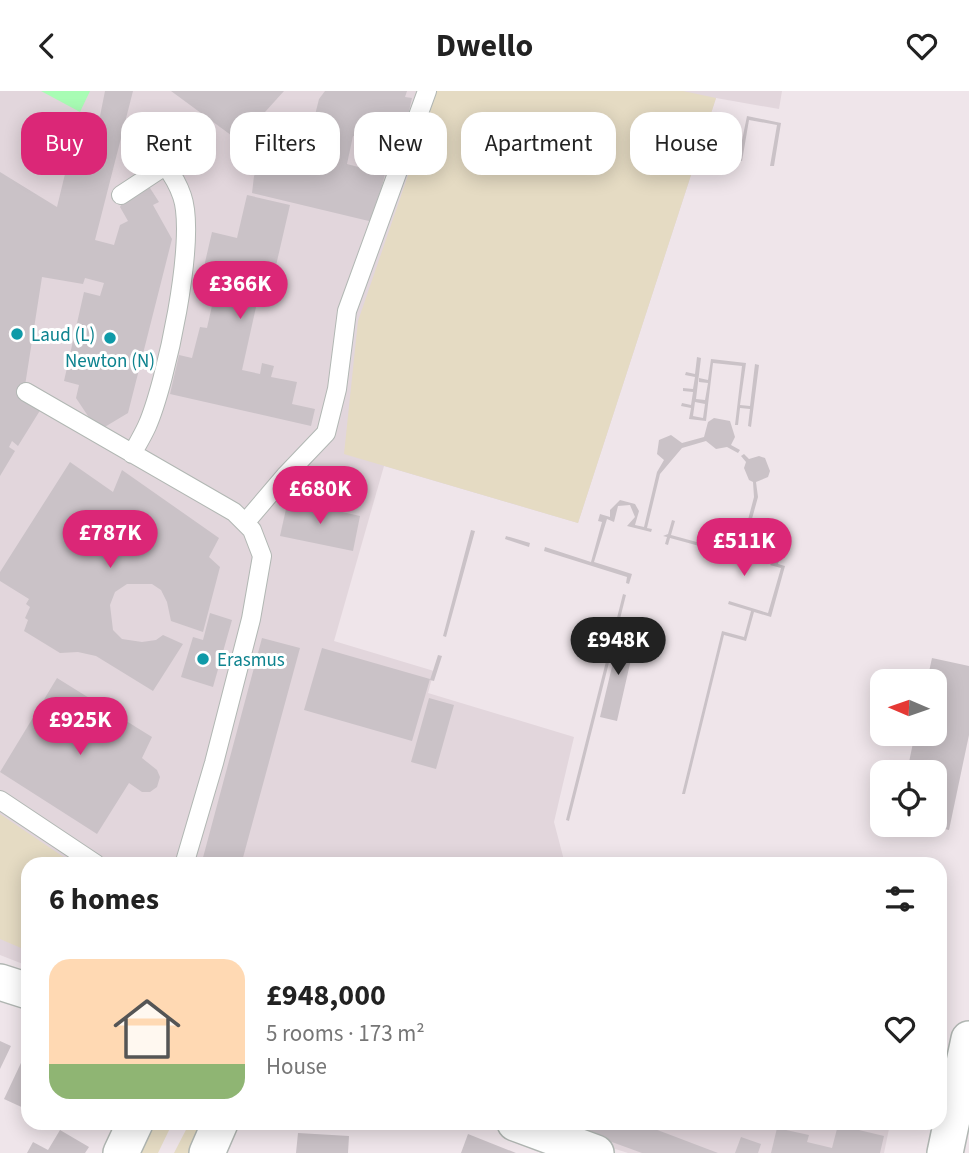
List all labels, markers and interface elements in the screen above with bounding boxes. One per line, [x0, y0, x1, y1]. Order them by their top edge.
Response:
text: Dwello [436, 23, 533, 69]
icon: back [28, 27, 66, 65]
icon: heart [903, 27, 941, 65]
chip: Buy [21, 112, 107, 175]
chip: Rent [121, 112, 216, 175]
chip: Filters [230, 112, 340, 175]
chip: New [354, 112, 447, 175]
chip: Apartment [461, 112, 616, 175]
chip: House [630, 112, 742, 175]
pin: £366K [191, 261, 289, 321]
text: £366K [209, 267, 271, 300]
place label: Laud (L) [31, 322, 95, 349]
marker: Laud (L) [9, 326, 25, 342]
marker: Newton (N) [102, 330, 118, 346]
place label: Newton (N) [65, 348, 155, 375]
pin: £680K [271, 467, 369, 526]
text: £680K [289, 472, 351, 505]
pin: £787K [61, 511, 159, 570]
text: £787K [79, 516, 141, 549]
pin: £511K [695, 519, 793, 578]
text: £511K [713, 524, 775, 557]
pin: £948K [569, 617, 667, 677]
text: £948K [587, 623, 649, 656]
place label: Erasmus [217, 647, 285, 674]
marker: Erasmus [195, 651, 211, 667]
north arrow [870, 669, 947, 745]
map controls [870, 669, 947, 837]
pin: £925K [31, 697, 129, 757]
text: £925K [49, 703, 111, 736]
button: locate [870, 760, 947, 837]
text: 6 homes [49, 878, 159, 921]
icon: filters [881, 880, 919, 918]
text: £948,000 [266, 974, 386, 1017]
icon: home [105, 987, 189, 1071]
icon: heart [881, 1010, 919, 1048]
text: 5 rooms · 173 m² [266, 1017, 425, 1050]
text: House [266, 1050, 327, 1083]

